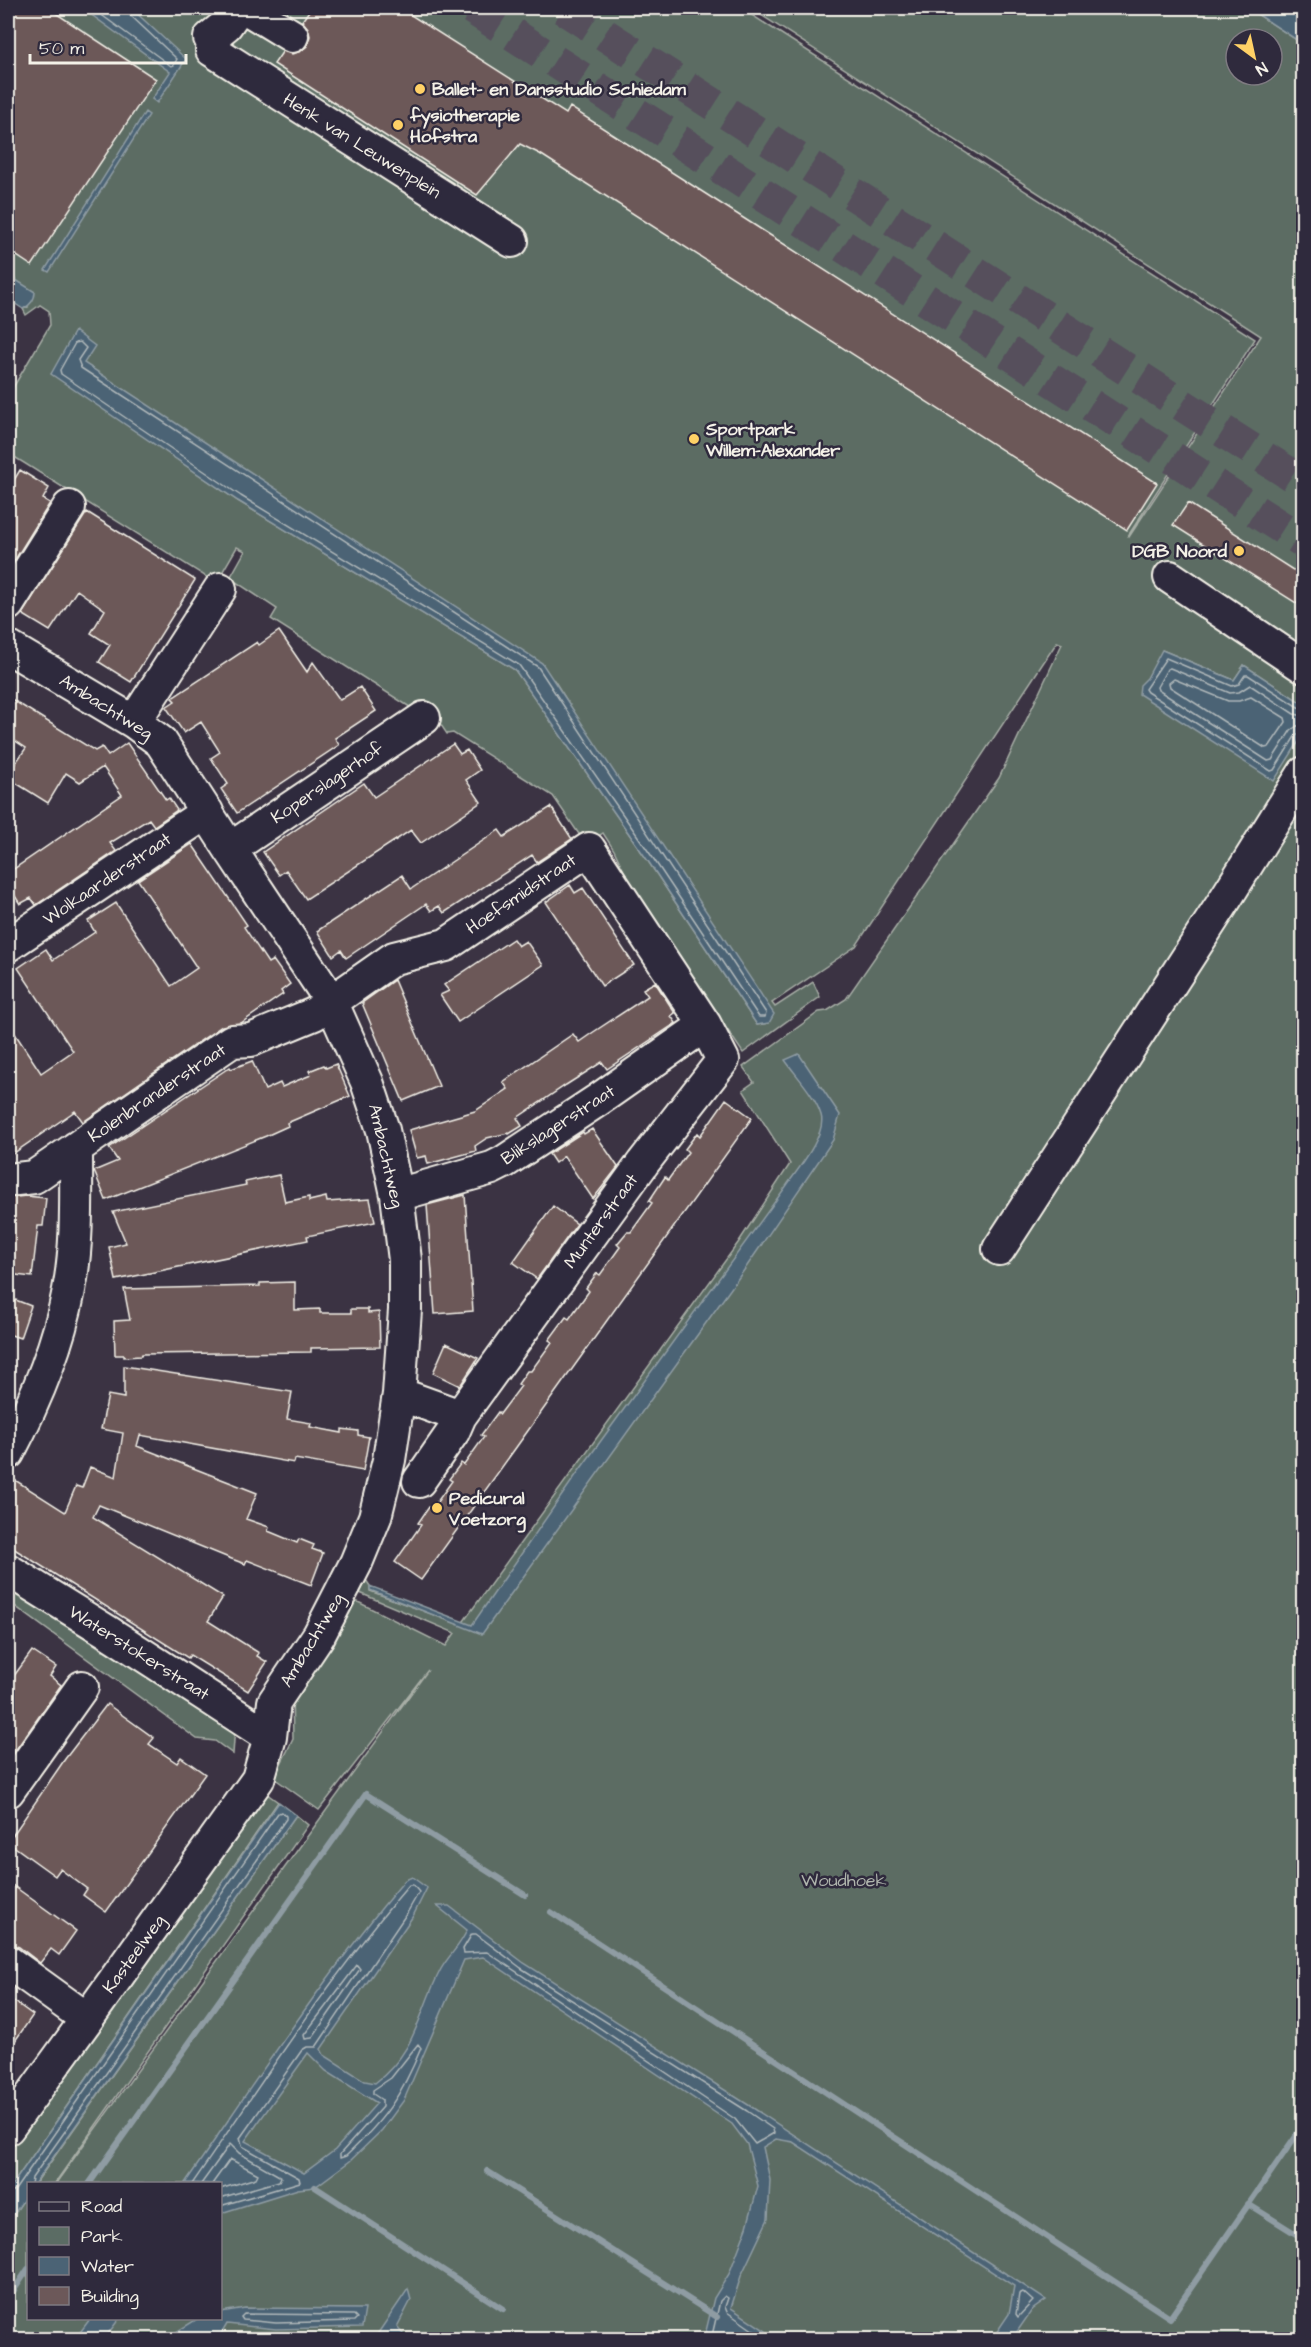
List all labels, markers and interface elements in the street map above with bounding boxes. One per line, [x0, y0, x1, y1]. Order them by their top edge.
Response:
scale bar [30, 27, 186, 65]
north arrow [1224, 27, 1284, 87]
text: 50 m [39, 36, 84, 61]
text: N [1251, 57, 1272, 81]
place label: Ballet- en Dansstudio Schiedam [432, 77, 687, 102]
marker: Ballet- en Dansstudio Schiedam [413, 82, 427, 96]
street label: Henk van Leuwenplein [278, 87, 446, 205]
place label: fysiotherapie Hofstra [409, 103, 520, 149]
marker: fysiotherapie Hofstra [391, 118, 405, 132]
place label: Sportpark Willem-Alexander [705, 417, 840, 463]
marker: Sportpark Willem-Alexander [687, 432, 701, 446]
place label: DGB Noord [1132, 539, 1228, 564]
marker: DGB Noord [1232, 544, 1246, 558]
street label: Ambachtweg [54, 668, 158, 747]
street label: Koperslagerhof [266, 736, 389, 831]
street label: Wolkaarderstraat [38, 826, 177, 931]
street label: Hoefsmidstraat [461, 847, 582, 940]
street label: Kolenbranderstraat [83, 1037, 232, 1149]
street label: Blikslagerstraat [496, 1078, 621, 1172]
street label: Ambachtweg [361, 1102, 410, 1211]
street label: Munterstraat [558, 1168, 644, 1274]
place label: Pedicural Voetzorg [448, 1486, 526, 1533]
marker: Pedicural Voetzorg [430, 1501, 444, 1515]
street label: Ambachtweg [274, 1588, 351, 1692]
street label: Waterstokerstraat [64, 1599, 215, 1707]
park label: Woudhoek [801, 1868, 887, 1893]
street label: Kasteelweg [97, 1909, 172, 1999]
legend [27, 2182, 222, 2320]
text: Road [81, 2194, 122, 2219]
text: Park [81, 2224, 123, 2249]
text: Water [81, 2254, 134, 2279]
text: Building [81, 2284, 139, 2310]

